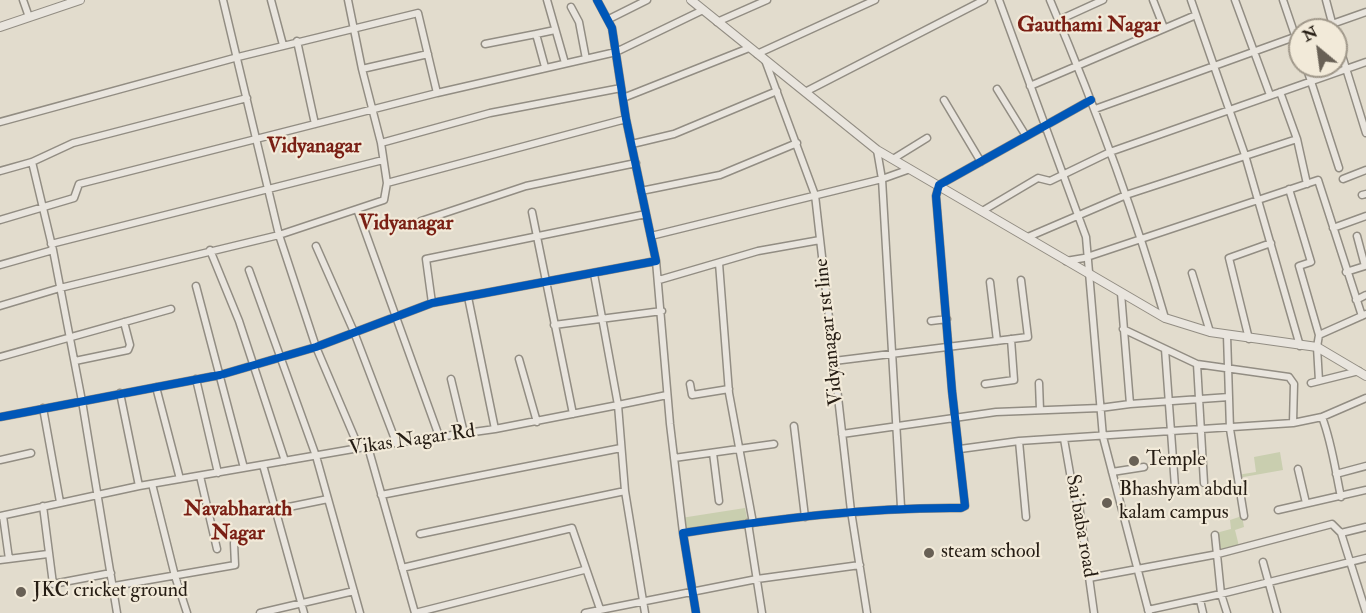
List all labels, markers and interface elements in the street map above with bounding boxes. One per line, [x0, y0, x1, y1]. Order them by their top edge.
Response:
district label: Gauthami Nagar [1017, 13, 1161, 39]
north arrow [1288, 18, 1348, 78]
text: N [1299, 22, 1321, 46]
district label: Vidyanagar [267, 134, 361, 160]
district label: Vidyanagar [359, 211, 453, 237]
street label: Vidyanagar 1st line [810, 257, 850, 407]
street label: Vikas Nagar Rd [347, 420, 477, 462]
place label: Temple [1146, 449, 1206, 473]
marker: Temple [1127, 454, 1141, 468]
street label: Sai baba road [1059, 473, 1101, 579]
place label: Bhashyam abdul kalam campus [1119, 479, 1248, 526]
marker: Bhashyam abdul kalam campus [1100, 496, 1114, 510]
district label: Navabharath Nagar [184, 497, 292, 547]
place label: steam school [941, 541, 1040, 565]
marker: steam school [922, 546, 936, 560]
place label: JKC cricket ground [33, 580, 188, 604]
marker: JKC cricket ground [14, 585, 28, 599]

